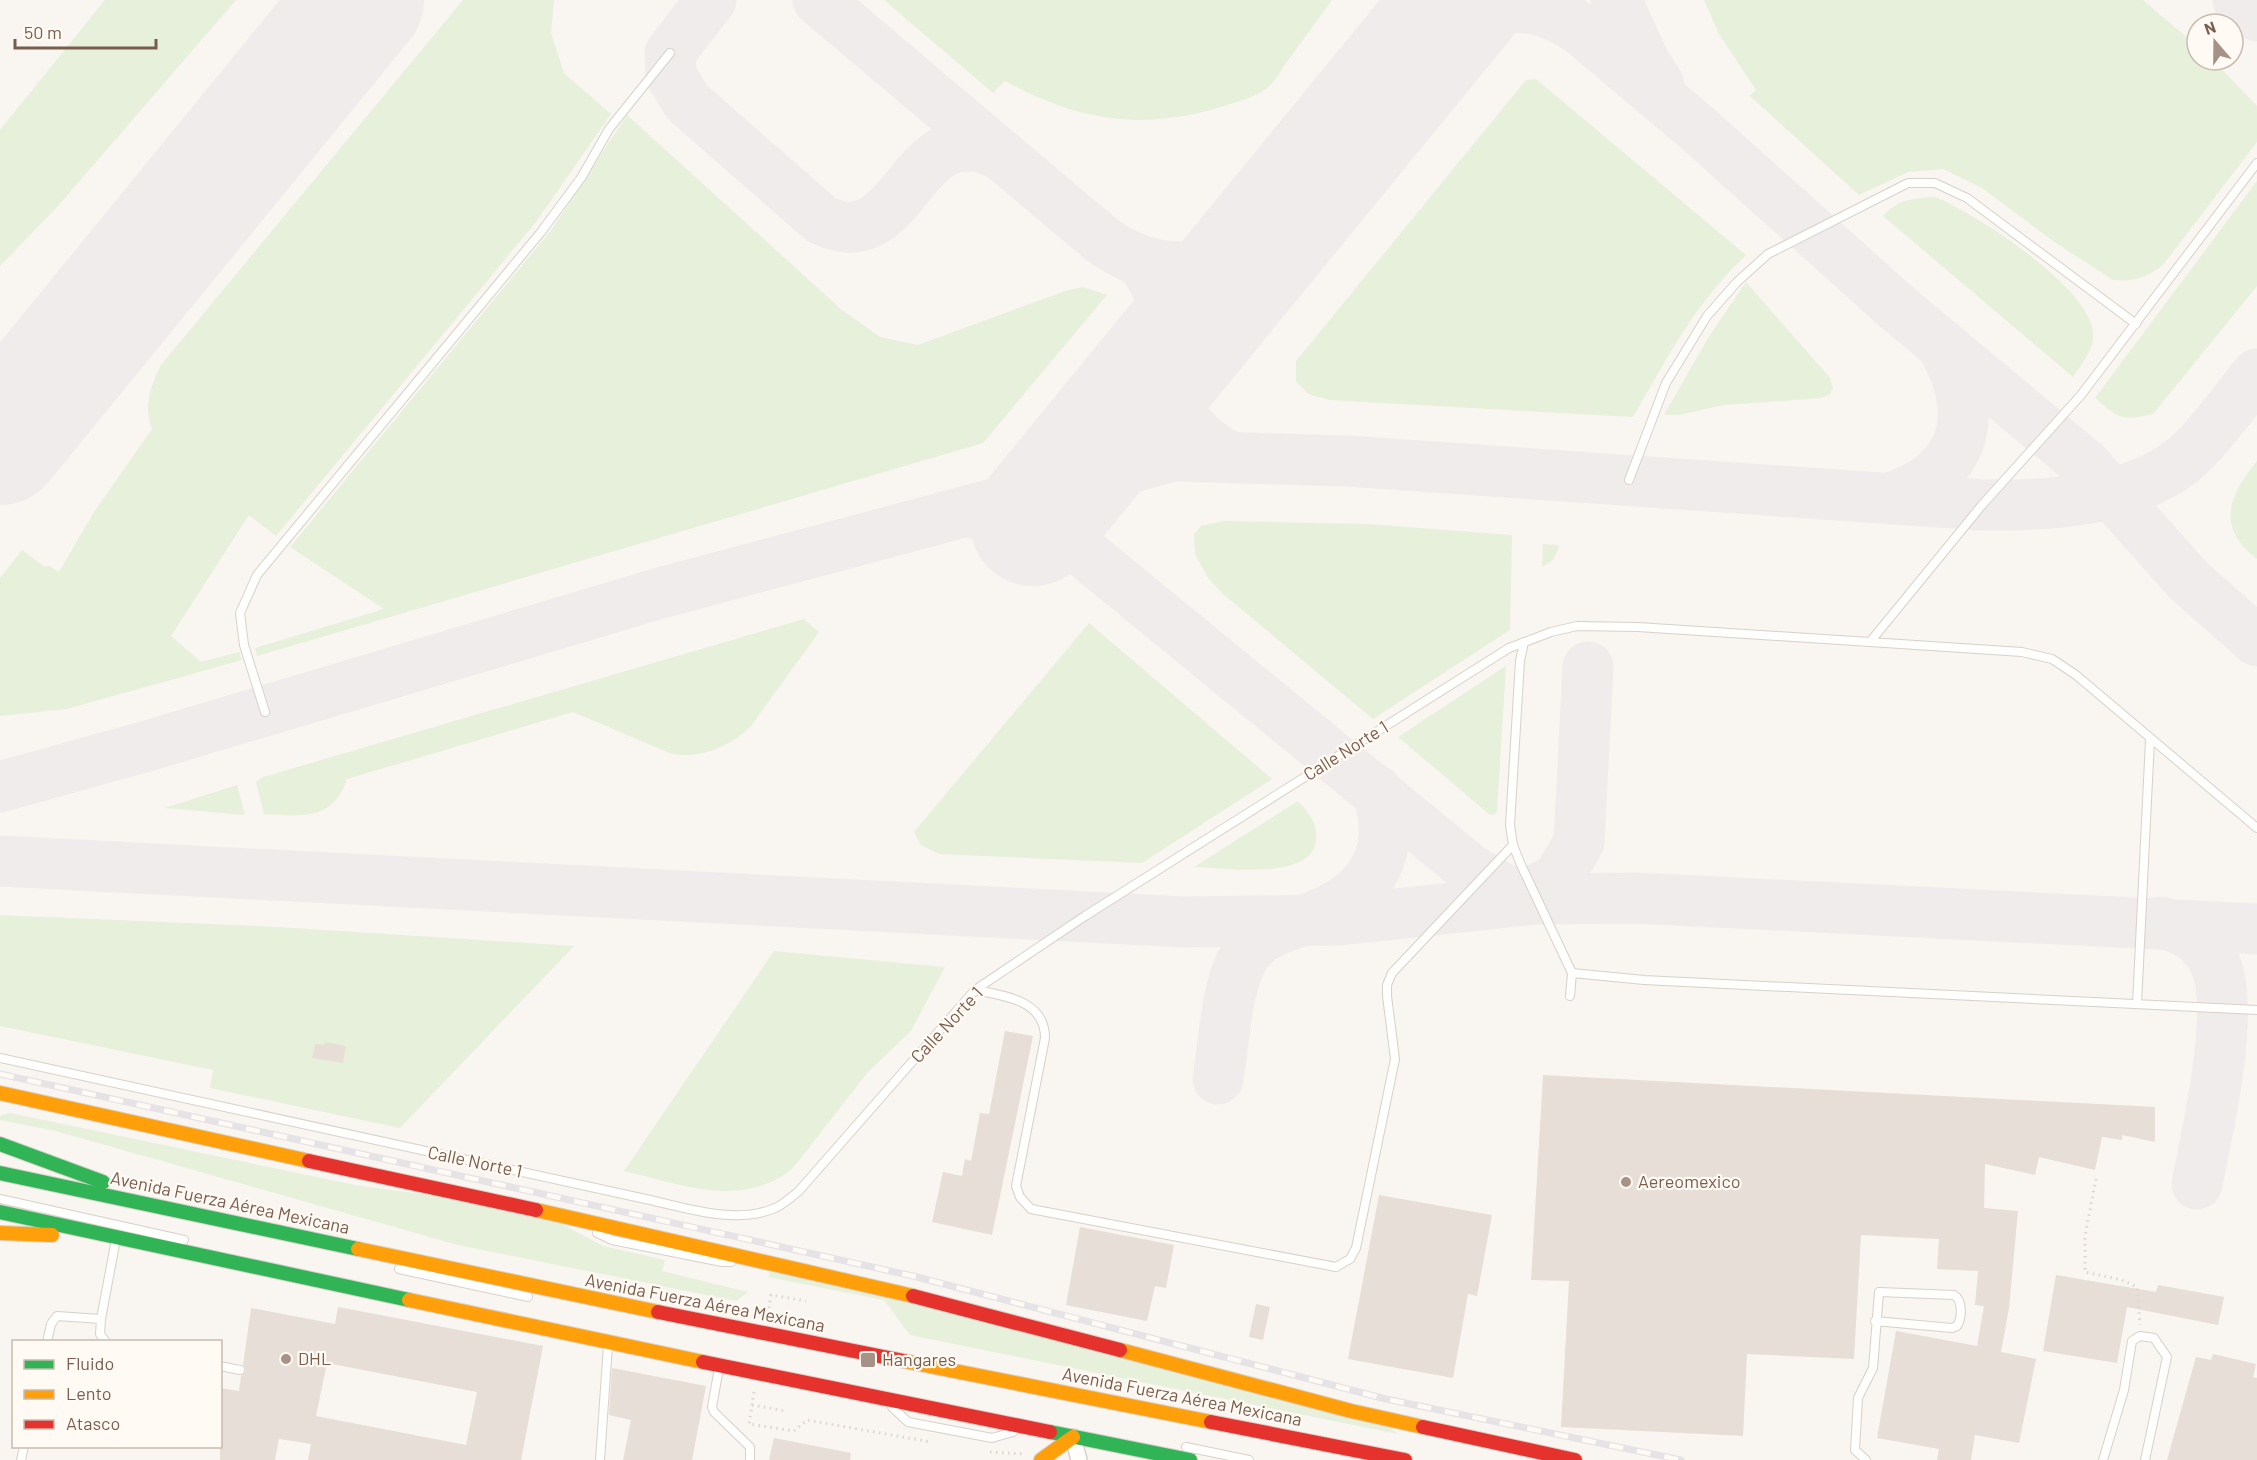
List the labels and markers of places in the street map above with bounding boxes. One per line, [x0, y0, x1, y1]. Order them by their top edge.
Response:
place label: Aereomexico [1638, 1170, 1741, 1192]
marker: Aereomexico [1619, 1175, 1633, 1189]
place label: DHL [298, 1347, 331, 1369]
place label: Hangares [882, 1348, 956, 1370]
marker: Hangares [859, 1351, 877, 1369]
marker: DHL [279, 1352, 293, 1366]

